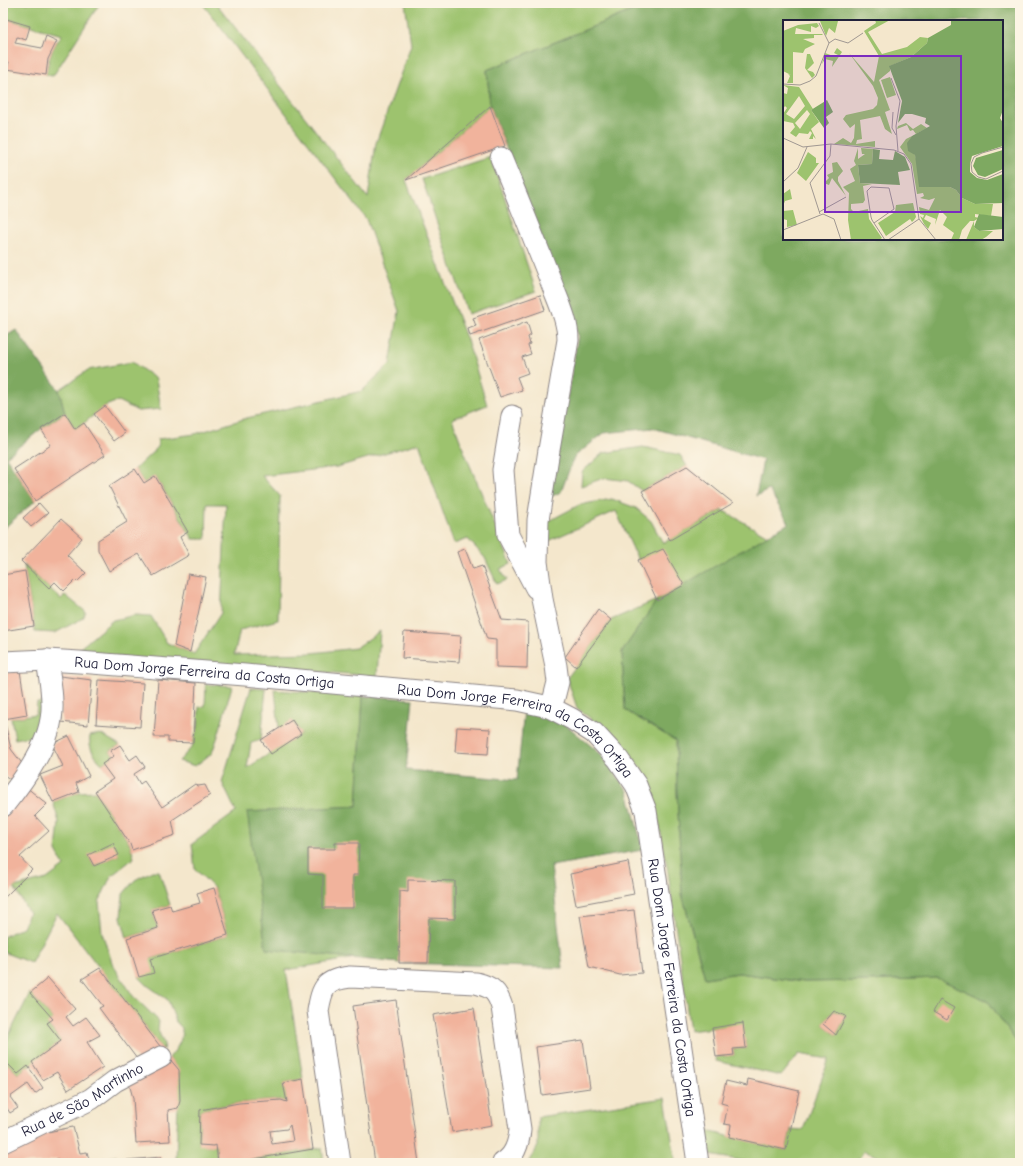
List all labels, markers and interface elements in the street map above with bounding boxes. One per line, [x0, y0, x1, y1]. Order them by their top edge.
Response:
inset map [783, 20, 1003, 240]
street label: Rua Dom Jorge Ferreira da Costa Ortiga [74, 653, 335, 692]
street label: Rua Dom Jorge Ferreira da Costa Ortiga [396, 680, 637, 781]
street label: Rua Dom Jorge Ferreira da Costa Ortiga [644, 857, 700, 1118]
street label: Rua de São Martinho [18, 1059, 146, 1141]

